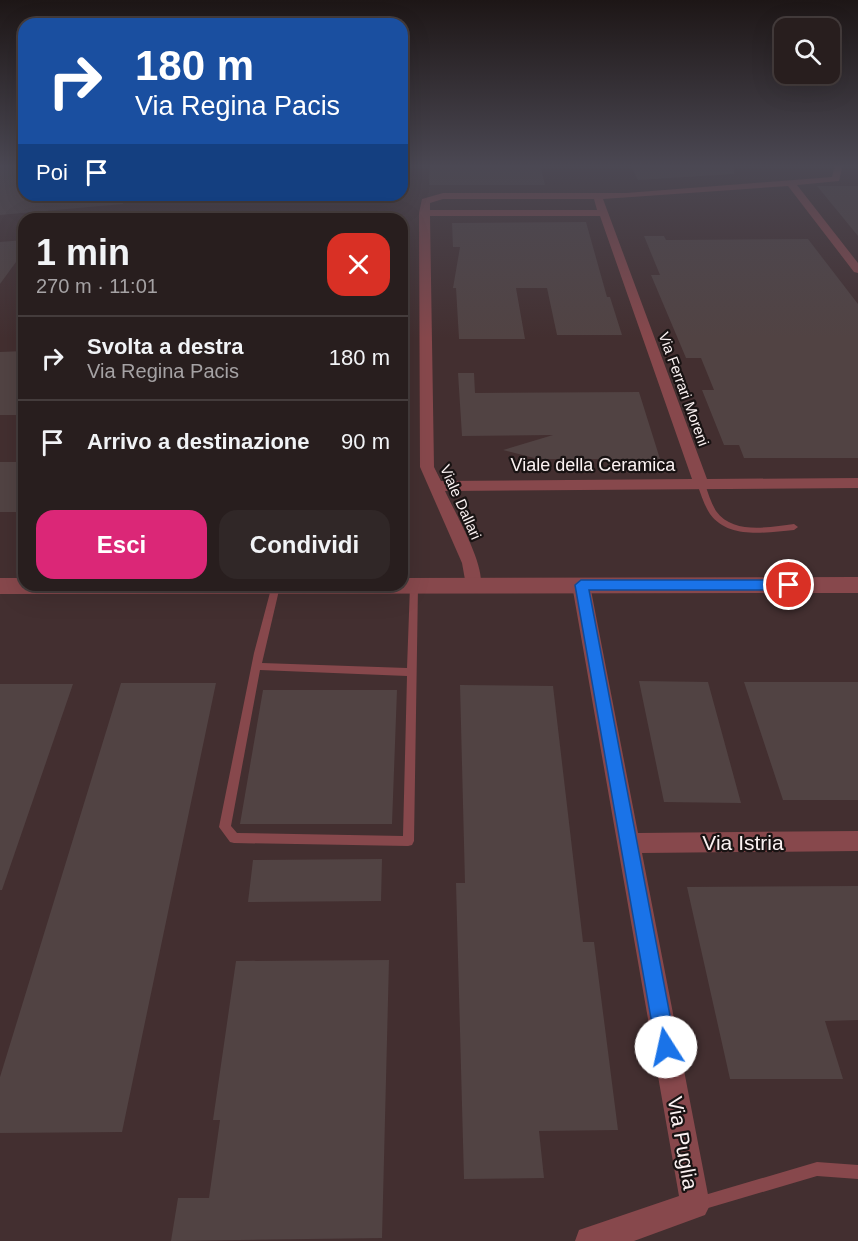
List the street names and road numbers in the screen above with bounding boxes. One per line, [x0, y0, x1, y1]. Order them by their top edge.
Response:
street label: Via Ferrari Moreni [656, 330, 712, 448]
street label: Viale della Ceramica [511, 455, 676, 475]
street label: Viale Dallari [437, 462, 485, 542]
street label: Via Istria [702, 831, 784, 854]
street label: Via Puglia [663, 1095, 703, 1192]

